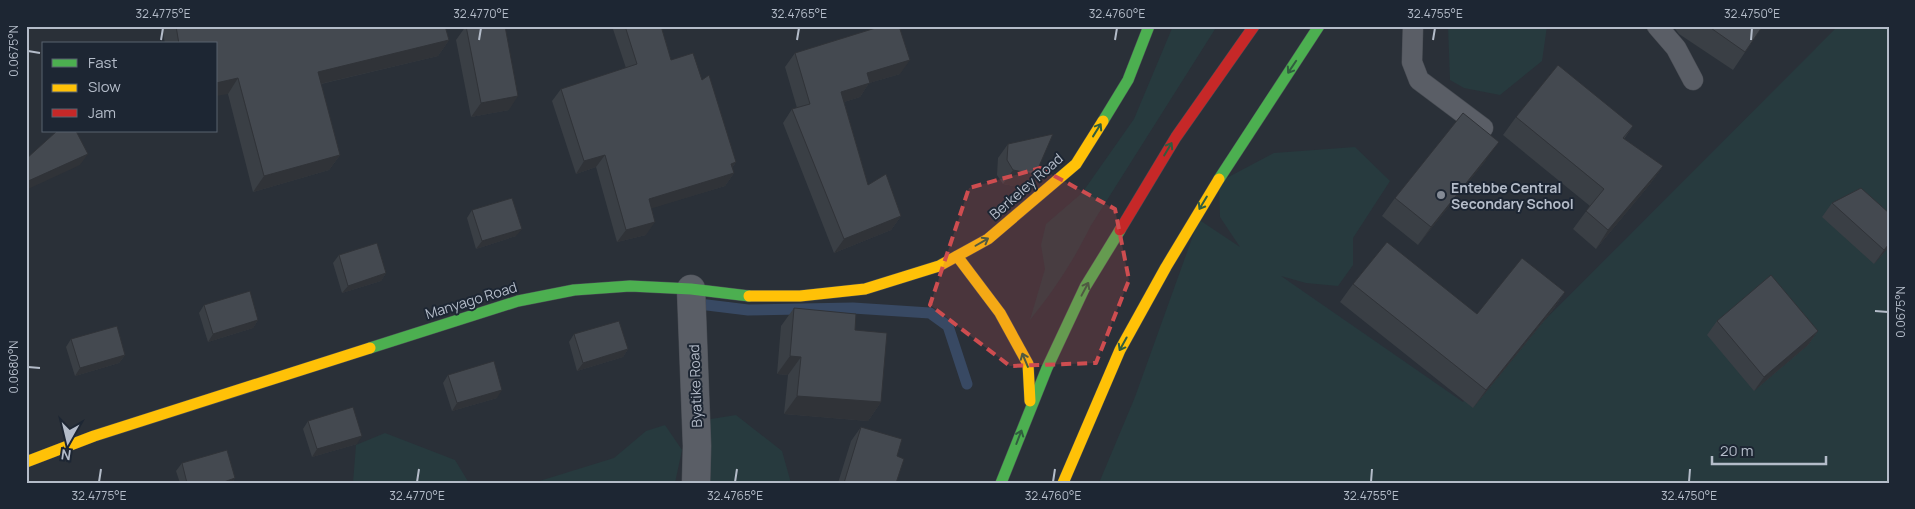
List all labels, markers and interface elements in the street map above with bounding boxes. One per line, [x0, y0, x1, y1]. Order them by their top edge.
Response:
text: 32.4775°E [135, 5, 191, 22]
text: 32.4770°E [453, 5, 509, 22]
text: 32.4765°E [771, 5, 827, 22]
text: 32.4760°E [1089, 5, 1145, 22]
text: 32.4755°E [1407, 5, 1463, 22]
text: 32.4750°E [1724, 5, 1780, 22]
text: 0.0675°N [5, 25, 22, 77]
legend [42, 42, 218, 132]
text: Fast [88, 52, 117, 73]
one-way arrow [1287, 60, 1297, 74]
text: Slow [88, 76, 121, 97]
text: Jam [88, 102, 116, 123]
one-way arrow [1092, 123, 1102, 137]
one-way arrow [1164, 143, 1174, 157]
street label: Berkeley Road [985, 149, 1067, 223]
place label: Entebbe Central Secondary School [1451, 178, 1574, 213]
marker: Entebbe Central Secondary School [1435, 189, 1447, 201]
one-way arrow [1198, 195, 1208, 209]
one-way arrow [974, 236, 988, 246]
street label: Manyago Road [423, 277, 519, 323]
one-way arrow [1081, 282, 1090, 297]
text: 0.0675°N [1892, 286, 1909, 338]
one-way arrow [1118, 336, 1127, 351]
text: 0.0680°N [5, 340, 22, 394]
street label: Byatike Road [684, 344, 706, 428]
one-way arrow [1019, 353, 1029, 368]
north arrow [42, 416, 92, 466]
one-way arrow [1015, 430, 1024, 445]
scale bar [1712, 434, 1826, 466]
text: 20 m [1720, 440, 1753, 461]
text: N [60, 445, 72, 465]
text: 32.4775°E [71, 487, 127, 504]
text: 32.4770°E [389, 487, 445, 504]
text: 32.4765°E [707, 487, 763, 504]
text: 32.4760°E [1025, 487, 1081, 504]
text: 32.4755°E [1343, 487, 1399, 504]
text: 32.4750°E [1661, 487, 1717, 504]

